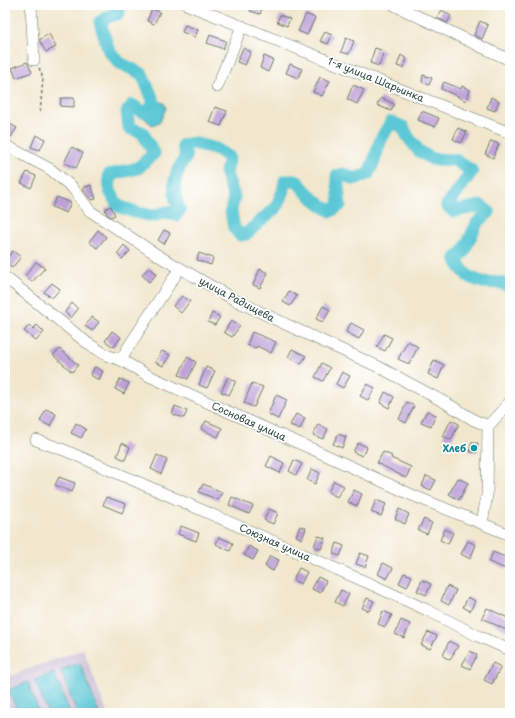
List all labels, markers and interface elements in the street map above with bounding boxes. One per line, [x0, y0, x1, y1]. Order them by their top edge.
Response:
street label: 1-я улица Шарьинка [326, 52, 427, 105]
street label: улица Радищева [197, 272, 278, 325]
street label: Сосновая улица [209, 397, 290, 444]
place label: Хлеб [443, 440, 466, 455]
marker: Хлеб [469, 443, 479, 453]
street label: Союзная улица [237, 519, 314, 564]

